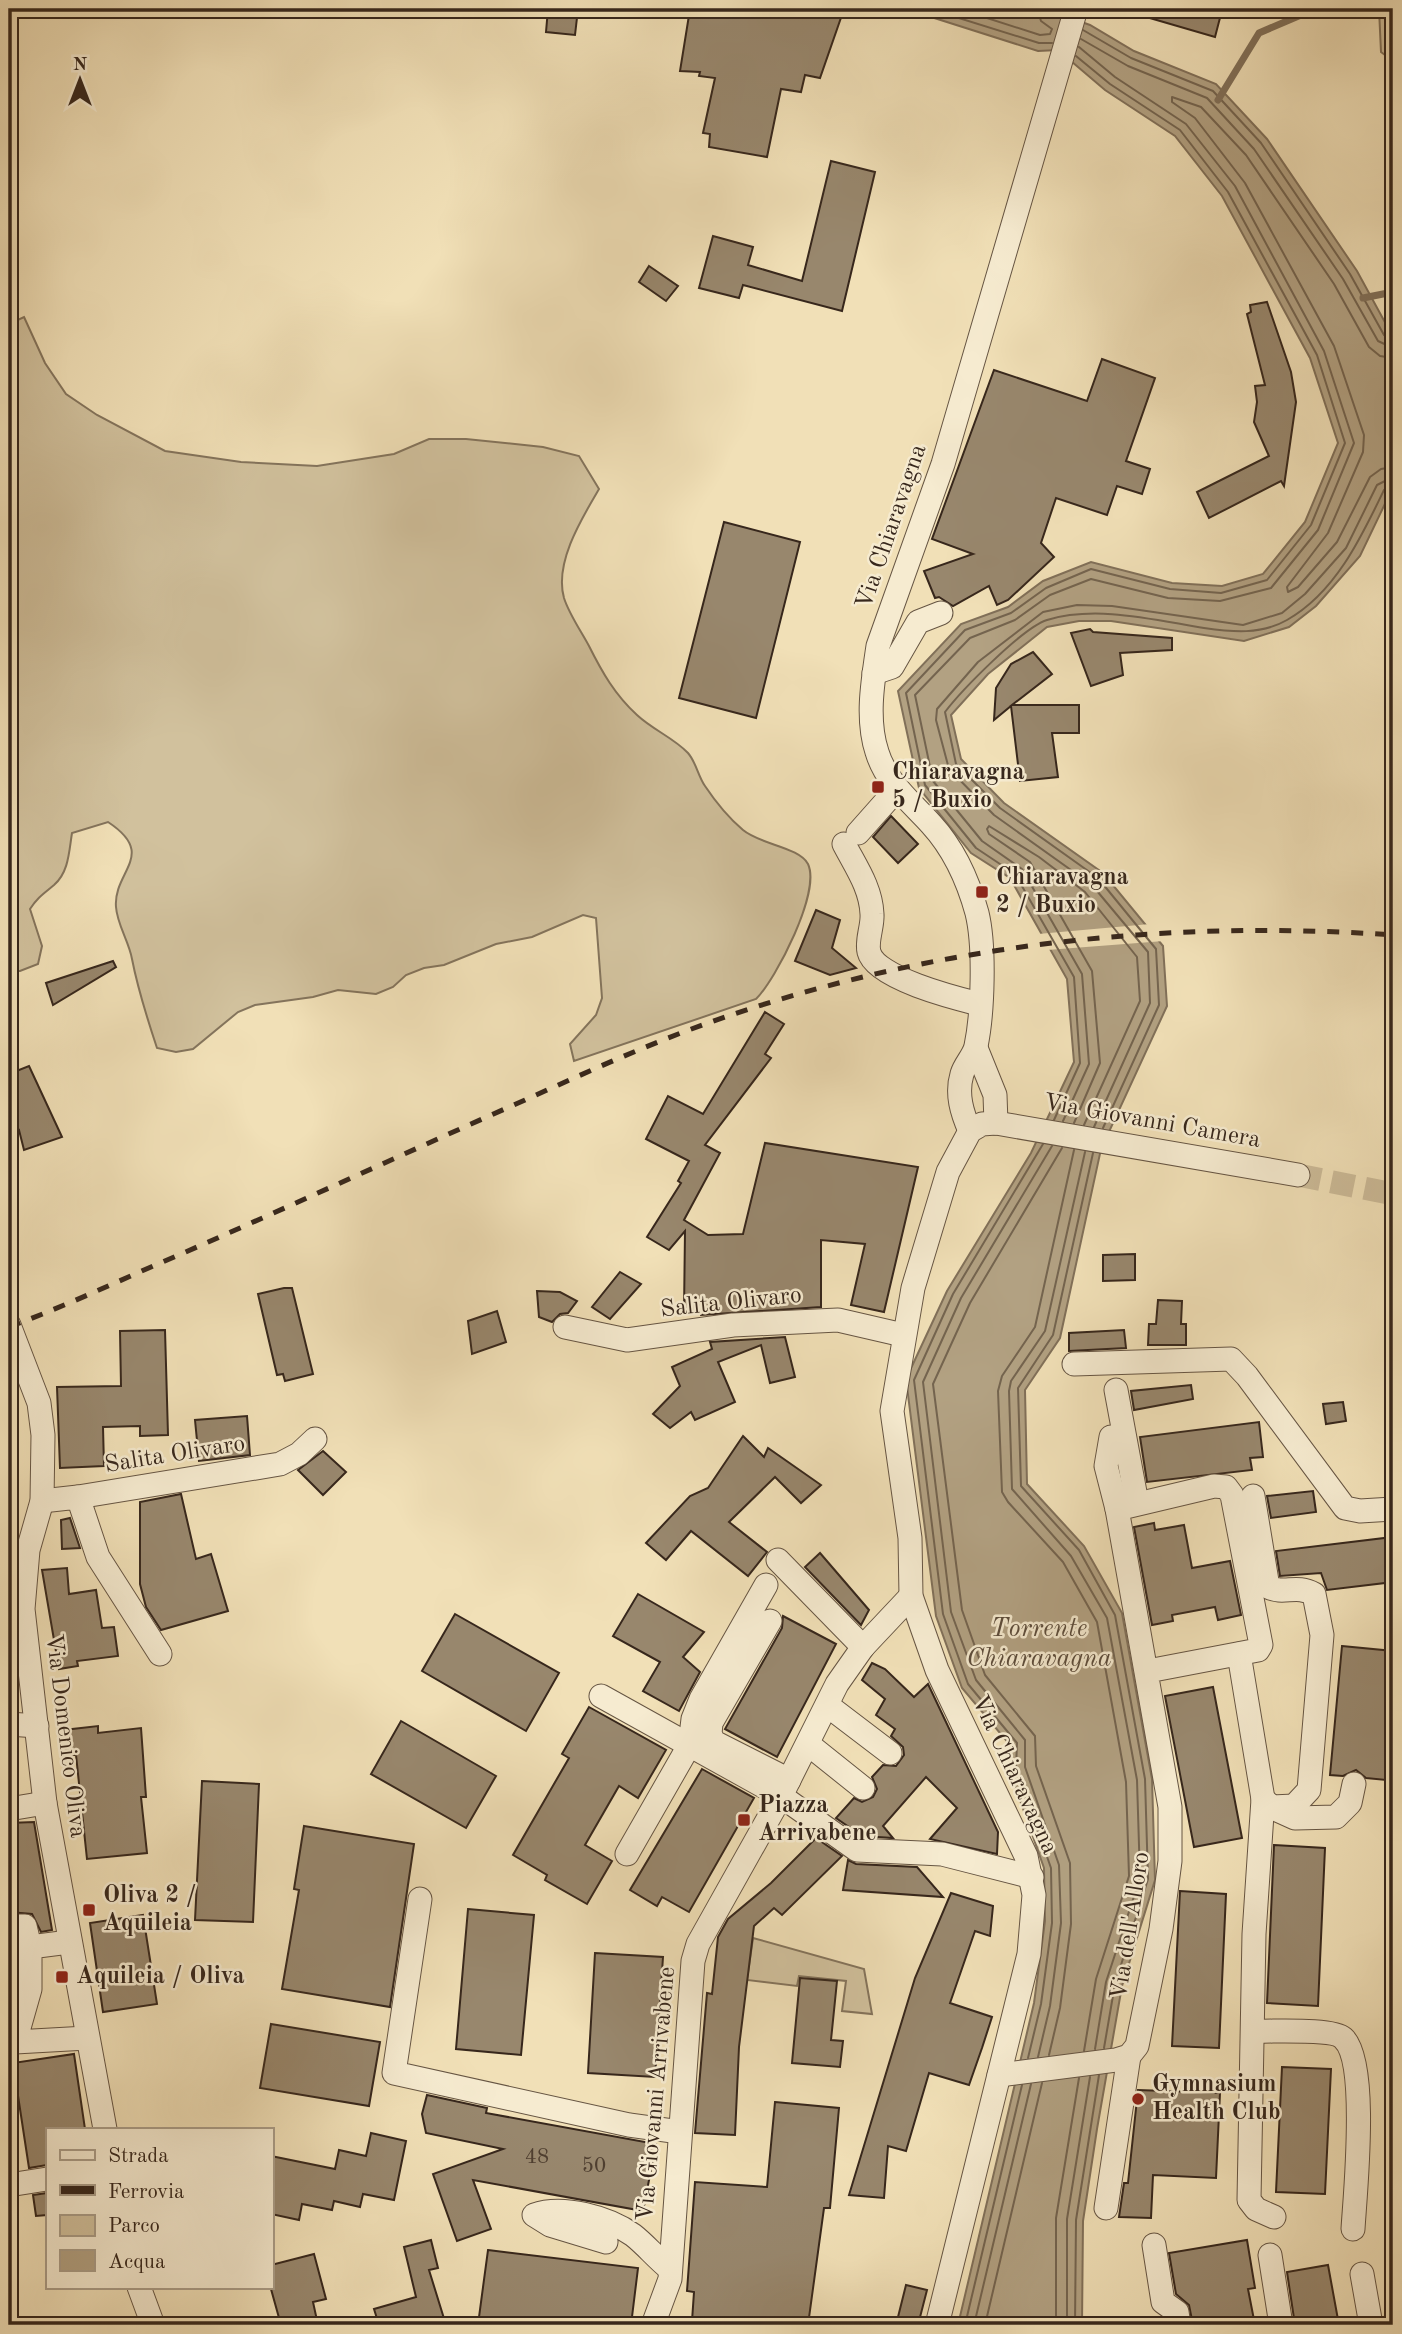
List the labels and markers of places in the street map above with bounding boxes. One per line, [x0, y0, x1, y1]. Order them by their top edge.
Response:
place label: Chiaravagna 5 / Buxio [892, 761, 1025, 813]
marker: Chiaravagna 5 / Buxio [870, 779, 886, 795]
place label: Chiaravagna 2 / Buxio [996, 866, 1129, 918]
marker: Chiaravagna 2 / Buxio [974, 884, 990, 900]
place label: Piazza Arrivabene [758, 1794, 877, 1846]
marker: Piazza Arrivabene [736, 1812, 752, 1828]
place label: Oliva 2 / Aquileia [103, 1884, 197, 1936]
marker: Oliva 2 / Aquileia [81, 1902, 97, 1918]
place label: Aquileia / Oliva [76, 1965, 245, 1989]
marker: Aquileia / Oliva [54, 1969, 70, 1985]
place label: Gymnasium Health Club [1152, 2073, 1281, 2125]
marker: Gymnasium Health Club [1130, 2091, 1146, 2107]

